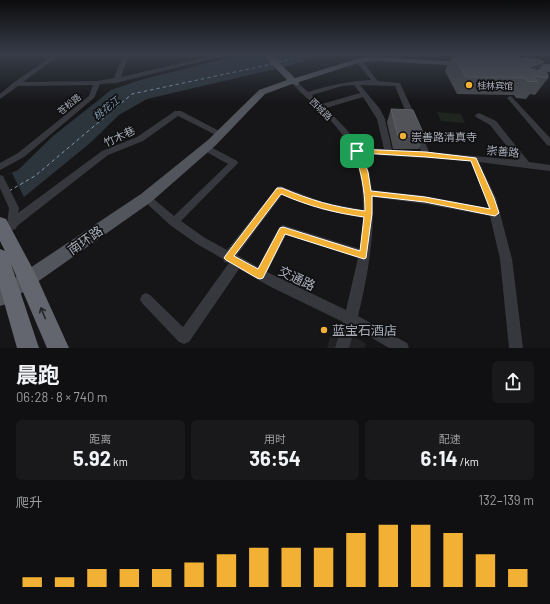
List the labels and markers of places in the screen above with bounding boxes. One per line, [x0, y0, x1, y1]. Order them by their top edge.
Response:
marker: 桂林宾馆 [464, 80, 474, 90]
place label: 桂林宾馆 [477, 80, 513, 91]
place label: 崇善路清真寺 [411, 130, 477, 143]
marker: 崇善路清真寺 [398, 131, 408, 141]
pin [340, 134, 374, 168]
place label: 蓝宝石酒店 [332, 322, 397, 338]
marker: 蓝宝石酒店 [319, 325, 329, 335]

